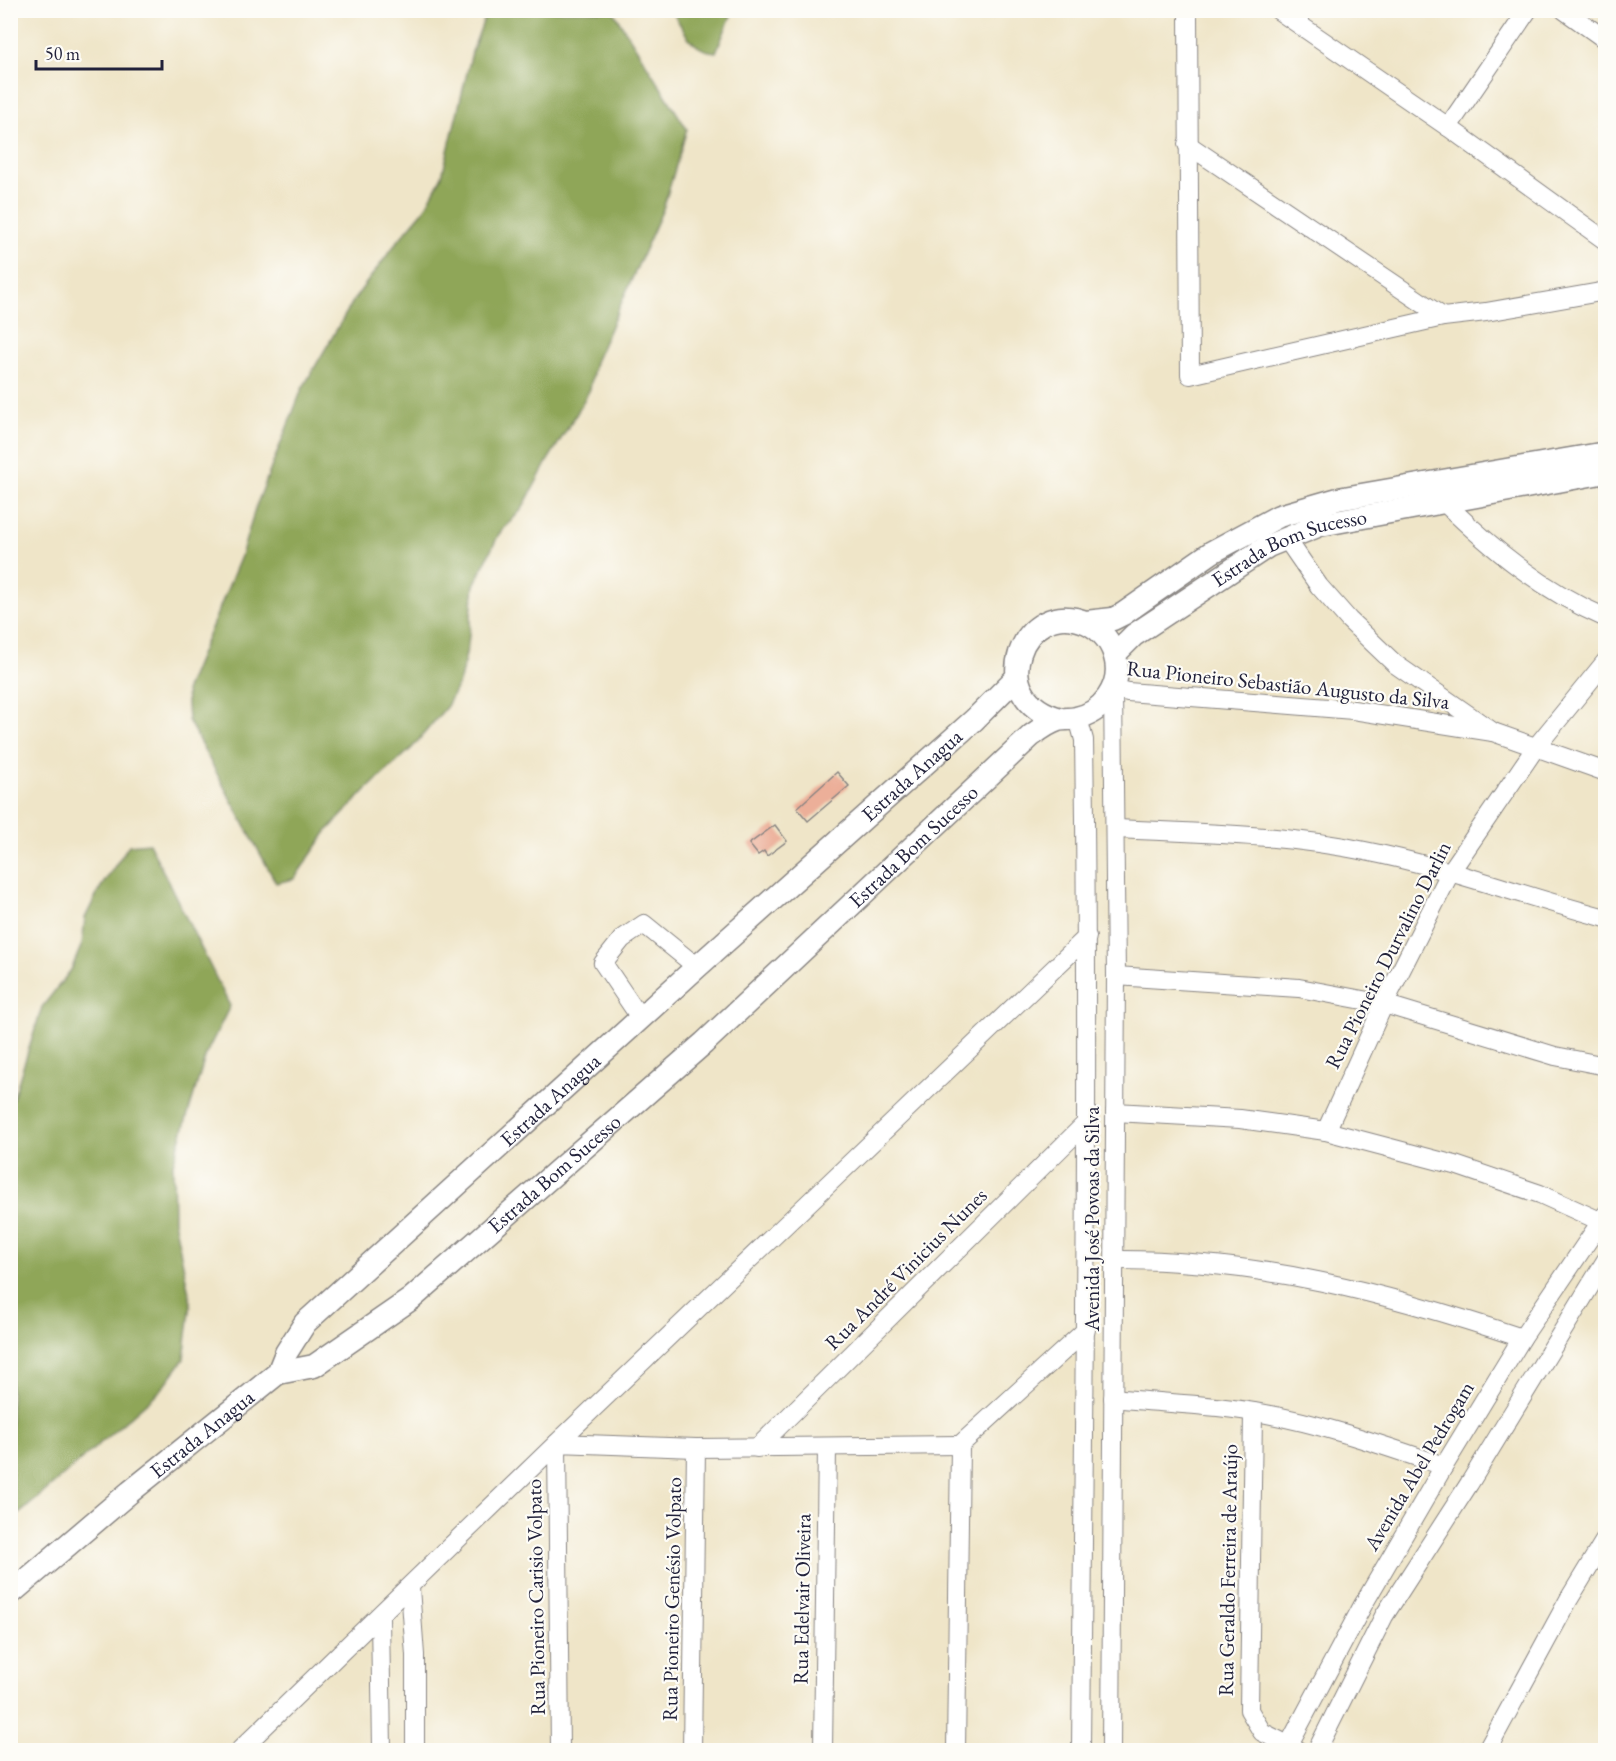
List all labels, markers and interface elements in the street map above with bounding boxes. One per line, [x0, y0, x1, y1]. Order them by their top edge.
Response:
scale bar [36, 33, 162, 71]
text: 50 m [45, 42, 80, 65]
street label: Estrada Bom Sucesso [1206, 503, 1369, 593]
street label: Rua Pioneiro Sebastião Augusto da Silva [1125, 654, 1451, 715]
street label: Estrada Anagua [855, 722, 968, 827]
street label: Estrada Bom Sucesso [843, 778, 984, 913]
street label: Rua Pioneiro Durvalino Darlin [1318, 837, 1457, 1073]
street label: Estrada Anagua [494, 1047, 606, 1152]
street label: Avenida José Povoas da Silva [1078, 1106, 1105, 1333]
street label: Estrada Bom Sucesso [482, 1108, 626, 1239]
street label: Rua André Vinicius Nunes [819, 1182, 993, 1356]
street label: Avenida Abel Pedrogam [1357, 1376, 1480, 1556]
street label: Estrada Anagua [144, 1383, 260, 1484]
street label: Rua Geraldo Ferreira de Araújo [1212, 1444, 1243, 1696]
street label: Rua Pioneiro Genésio Volpato [656, 1477, 687, 1721]
street label: Rua Pioneiro Carisio Volpato [520, 1478, 551, 1716]
street label: Rua Edelvair Oliveira [787, 1513, 817, 1685]

